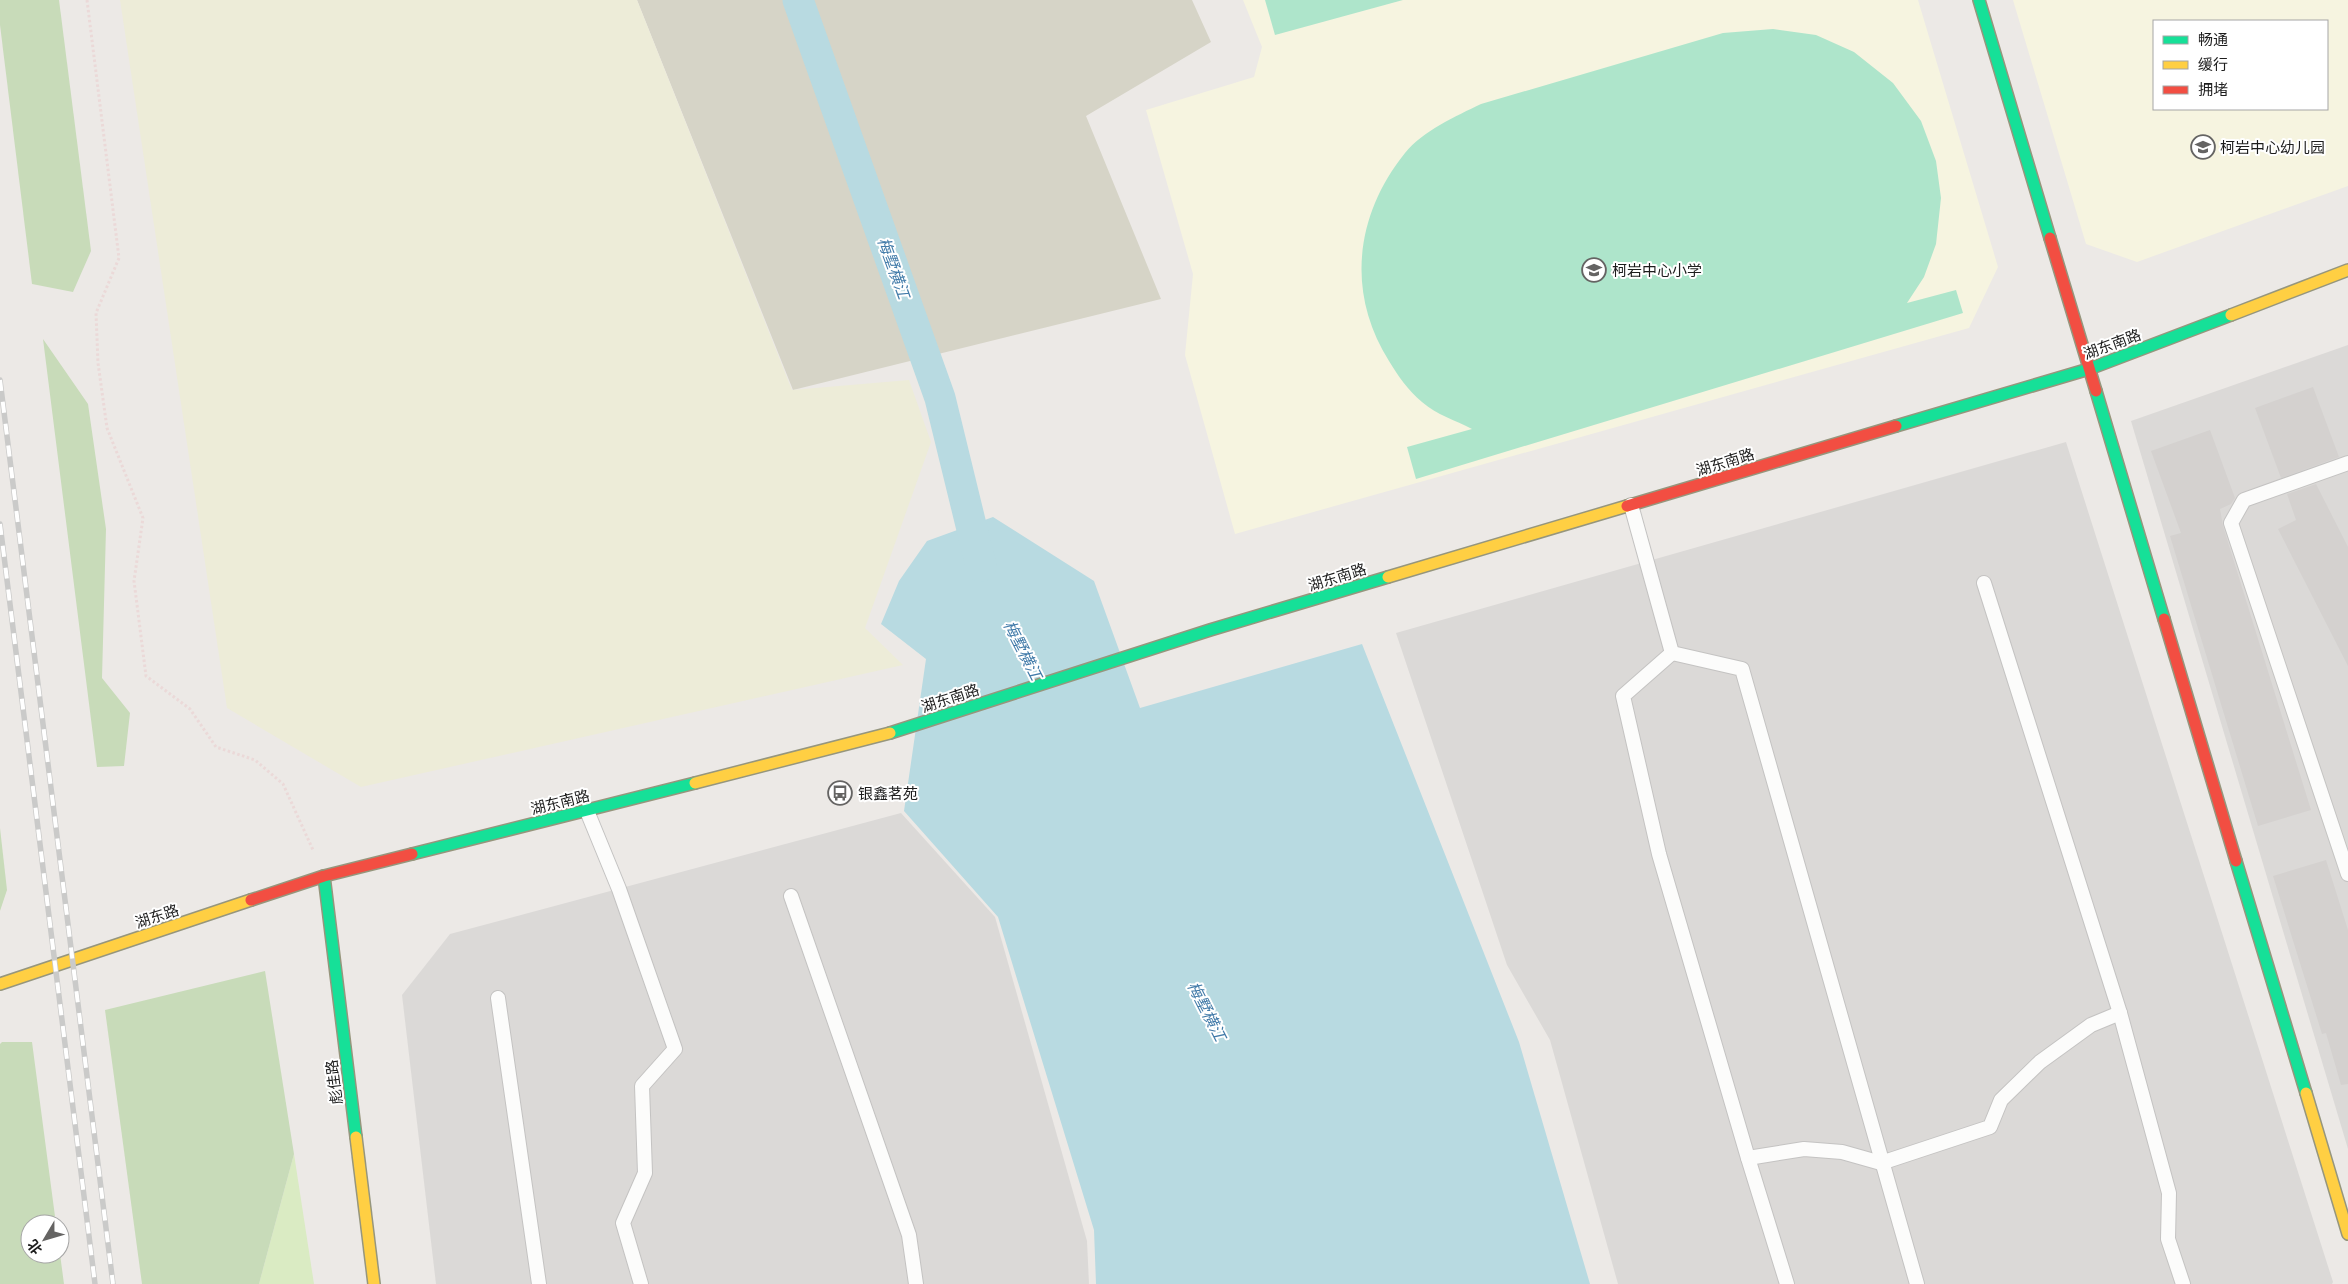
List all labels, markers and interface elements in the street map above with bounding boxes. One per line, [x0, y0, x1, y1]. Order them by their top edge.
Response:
legend [2153, 20, 2328, 110]
text: 畅通 [2198, 31, 2228, 48]
text: 缓行 [2198, 56, 2228, 73]
text: 拥堵 [2198, 81, 2228, 98]
school or university icon: 柯岩中心幼儿园 [2190, 134, 2216, 160]
place label: 柯岩中心幼儿园 [2220, 139, 2325, 156]
water label: 梅墅横江 [875, 235, 914, 303]
school or university icon: 柯岩中心小学 [1581, 257, 1607, 283]
place label: 柯岩中心小学 [1612, 262, 1702, 279]
street label: 湖东南路 [2081, 326, 2143, 362]
street label: 湖东南路 [1694, 445, 1756, 479]
street label: 湖东南路 [1306, 560, 1368, 594]
water label: 梅墅横江 [1000, 617, 1046, 684]
street label: 湖东南路 [919, 681, 981, 715]
bus stop icon: 银鑫茗苑 [827, 780, 853, 806]
place label: 银鑫茗苑 [858, 785, 918, 802]
street label: 湖东南路 [529, 786, 591, 818]
street label: 湖东路 [133, 901, 181, 931]
water label: 梅墅横江 [1184, 978, 1230, 1045]
street label: 彪佳路 [323, 1059, 345, 1105]
north arrow [20, 1214, 70, 1264]
text: 北 [24, 1237, 45, 1257]

